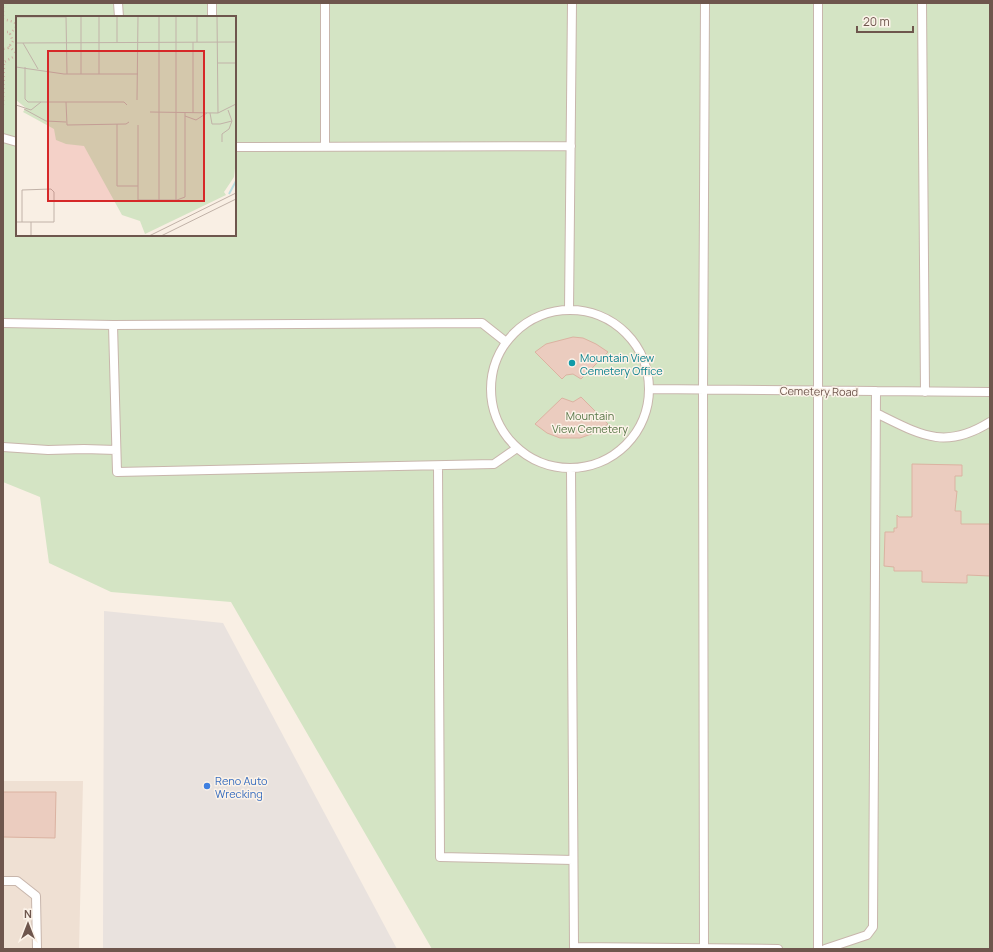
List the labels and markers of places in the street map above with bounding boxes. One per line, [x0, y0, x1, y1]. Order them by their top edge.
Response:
place label: Mountain View Cemetery Office [580, 350, 663, 378]
marker: Mountain View Cemetery Office [567, 358, 577, 368]
place label: Reno Auto Wrecking [215, 773, 268, 801]
marker: Reno Auto Wrecking [202, 781, 212, 791]

